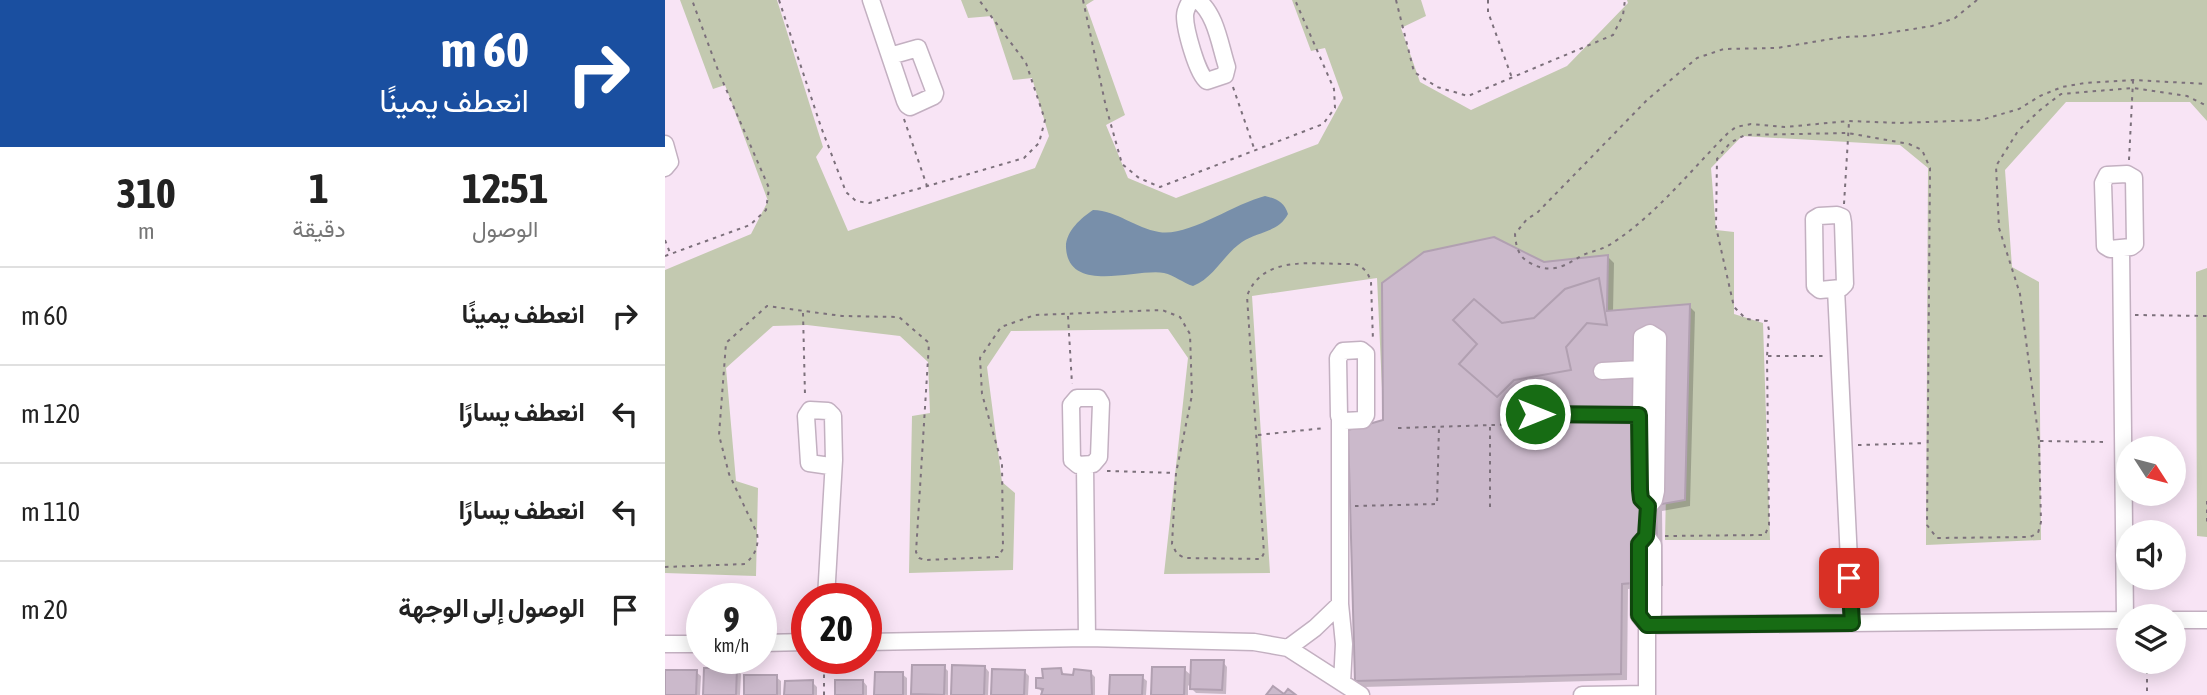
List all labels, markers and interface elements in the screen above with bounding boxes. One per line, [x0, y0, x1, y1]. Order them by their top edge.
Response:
text: 60 m [441, 21, 529, 77]
icon: right [553, 28, 644, 119]
text: انعطف يمينًا [379, 82, 529, 119]
text: 1 [309, 164, 329, 212]
text: 12:51 [462, 164, 548, 212]
text: 310 [117, 169, 176, 217]
text: دقيقة [292, 216, 346, 242]
text: الوصول [472, 216, 538, 242]
text: m [138, 218, 154, 244]
icon: right [606, 297, 644, 335]
text: انعطف يمينًا [462, 299, 585, 329]
text: 60 m [21, 301, 68, 331]
position arrow [1498, 377, 1572, 451]
icon: left [606, 395, 644, 433]
text: انعطف يسارًا [458, 397, 585, 427]
text: 120 m [21, 399, 80, 429]
north arrow [2116, 436, 2186, 506]
map controls [2116, 436, 2186, 674]
icon: left [606, 493, 644, 531]
text: انعطف يسارًا [458, 495, 585, 525]
text: 110 m [21, 497, 80, 527]
button: sound [2116, 520, 2186, 590]
pin [1819, 548, 1879, 608]
icon: arrive [1830, 559, 1868, 597]
speed limit sign: 20 [791, 583, 882, 674]
icon: arrive [606, 591, 644, 629]
text: الوصول إلى الوجهة [398, 593, 585, 623]
text: 20 m [21, 595, 68, 625]
text: 9 [723, 599, 740, 639]
button: layers [2116, 604, 2186, 674]
text: km/h [714, 635, 749, 656]

